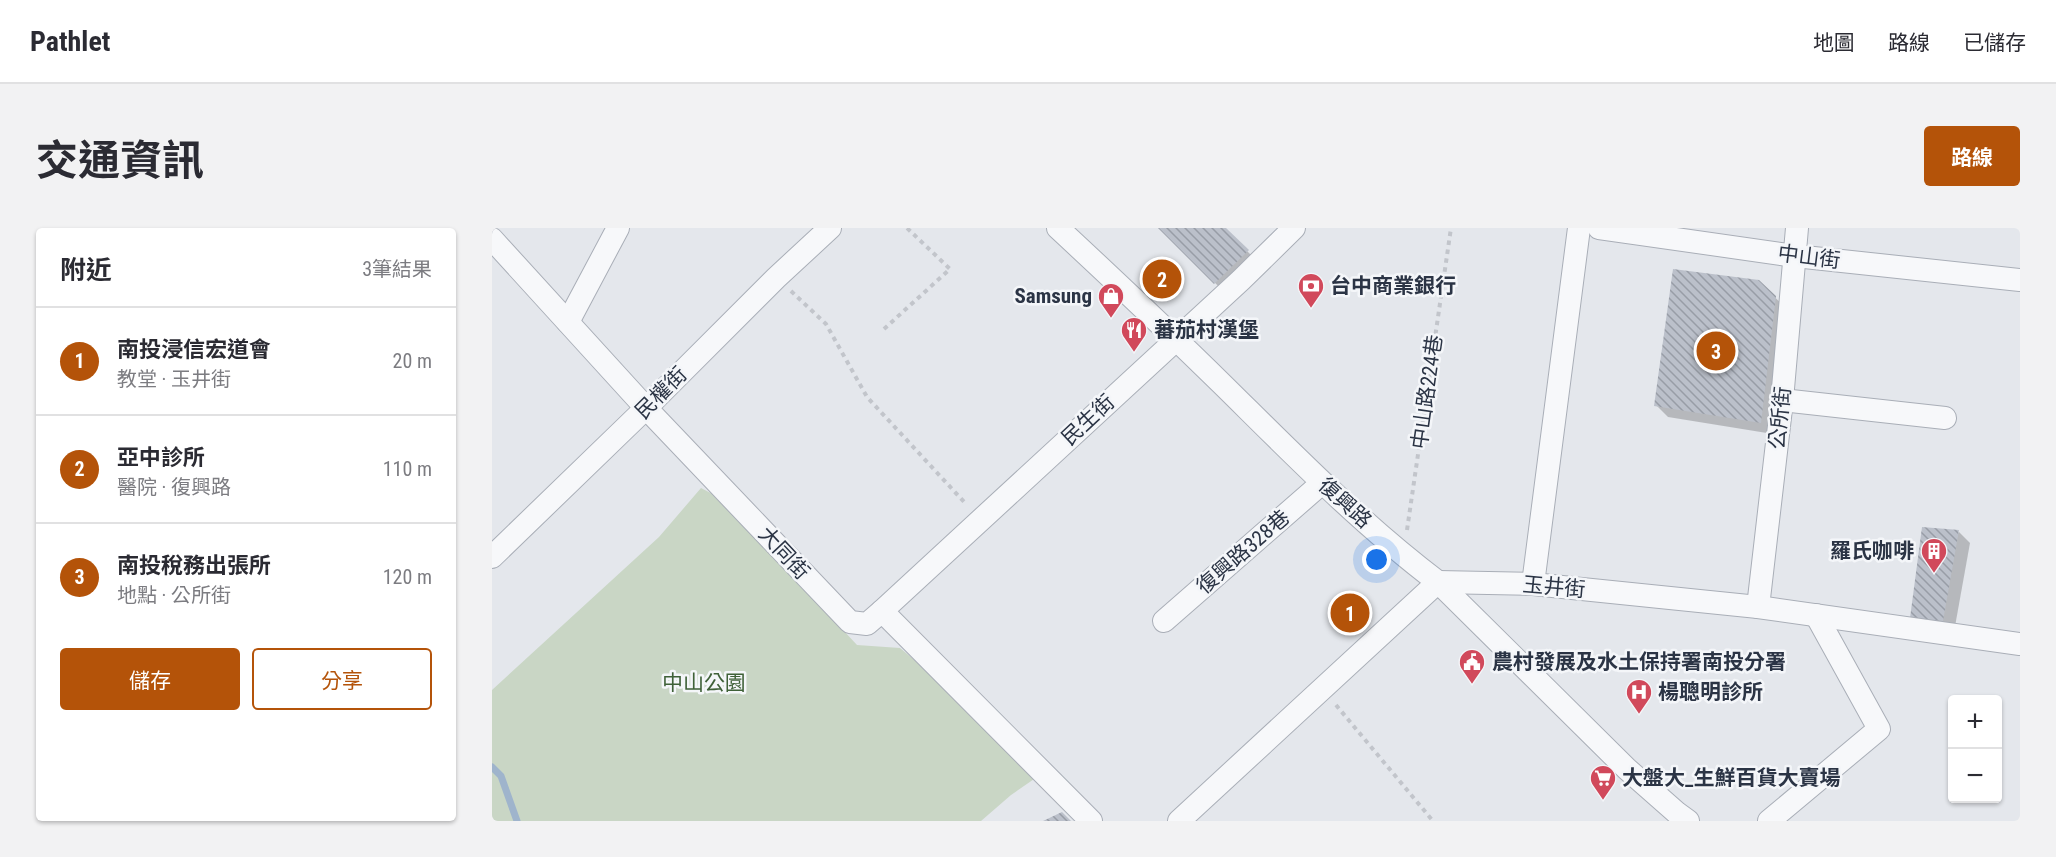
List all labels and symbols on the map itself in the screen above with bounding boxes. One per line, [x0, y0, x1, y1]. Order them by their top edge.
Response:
street label: 中山街 [1776, 241, 1842, 273]
pin: 2 [1142, 256, 1182, 302]
bank icon: 台中商業銀行 [1296, 271, 1326, 309]
place label: 台中商業銀行 [1330, 274, 1456, 298]
shop icon: Samsung [1096, 281, 1126, 319]
place label: Samsung [1014, 284, 1092, 308]
restaurant icon: 蕃茄村漢堡 [1119, 315, 1149, 353]
place label: 蕃茄村漢堡 [1154, 318, 1259, 342]
pin: 3 [1696, 328, 1736, 374]
street label: 中山路224巷 [1407, 333, 1447, 451]
street label: 民權街 [630, 362, 692, 424]
street label: 公所街 [1765, 385, 1795, 451]
street label: 民生街 [1057, 390, 1119, 450]
street label: 復興路 [1314, 473, 1376, 533]
street label: 復興路328巷 [1192, 505, 1294, 599]
street label: 大同街 [754, 522, 814, 584]
building icon: 羅氏咖啡 [1919, 536, 1949, 574]
place label: 羅氏咖啡 [1830, 539, 1914, 563]
your location [1362, 545, 1391, 574]
street label: 玉井街 [1522, 572, 1586, 602]
pin: 1 [1330, 590, 1370, 636]
public building icon: 農村發展及水土保持署南投分署 [1457, 647, 1487, 685]
place label: 農村發展及水土保持署南投分署 [1492, 650, 1786, 674]
park label: 中山公園 [662, 671, 746, 695]
hospital icon: 楊聰明診所 [1624, 677, 1654, 715]
place label: 楊聰明診所 [1658, 680, 1763, 704]
supermarket icon: 大盤大_生鮮百貨大賣場 [1588, 763, 1618, 801]
place label: 大盤大_生鮮百貨大賣場 [1622, 766, 1840, 790]

